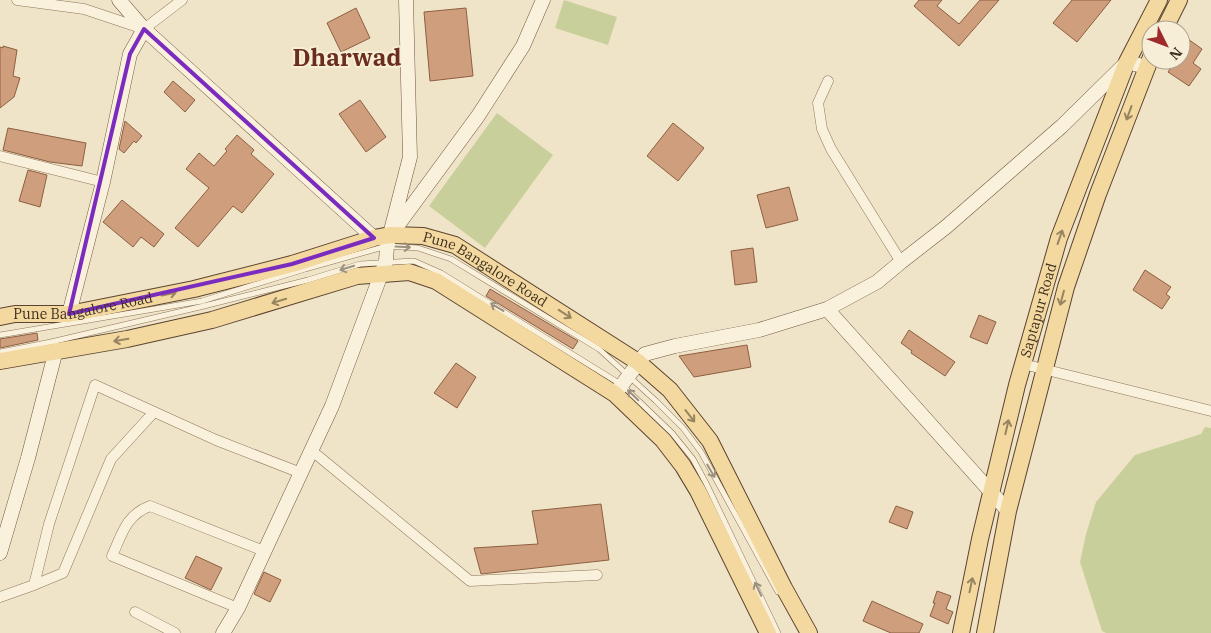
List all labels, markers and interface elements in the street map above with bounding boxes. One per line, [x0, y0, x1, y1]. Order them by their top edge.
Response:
north arrow [1141, 20, 1191, 70]
district label: Dharwad [292, 41, 402, 73]
text: N [1165, 44, 1186, 64]
one-way arrow [1124, 104, 1133, 120]
street label: Pune Bangalore Road [421, 227, 551, 311]
one-way arrow [1056, 229, 1065, 245]
one-way arrow [395, 243, 411, 252]
street label: Saptapur Road [1016, 261, 1060, 359]
one-way arrow [340, 264, 356, 273]
street label: Pune Bangalore Road [13, 288, 155, 323]
one-way arrow [161, 289, 177, 298]
one-way arrow [1057, 290, 1067, 306]
one-way arrow [271, 296, 287, 306]
one-way arrow [490, 302, 504, 312]
one-way arrow [557, 310, 571, 320]
one-way arrow [114, 336, 130, 346]
one-way arrow [627, 389, 639, 401]
one-way arrow [684, 409, 695, 422]
one-way arrow [1003, 419, 1012, 435]
one-way arrow [707, 463, 717, 478]
one-way arrow [967, 578, 976, 594]
one-way arrow [752, 582, 762, 597]

